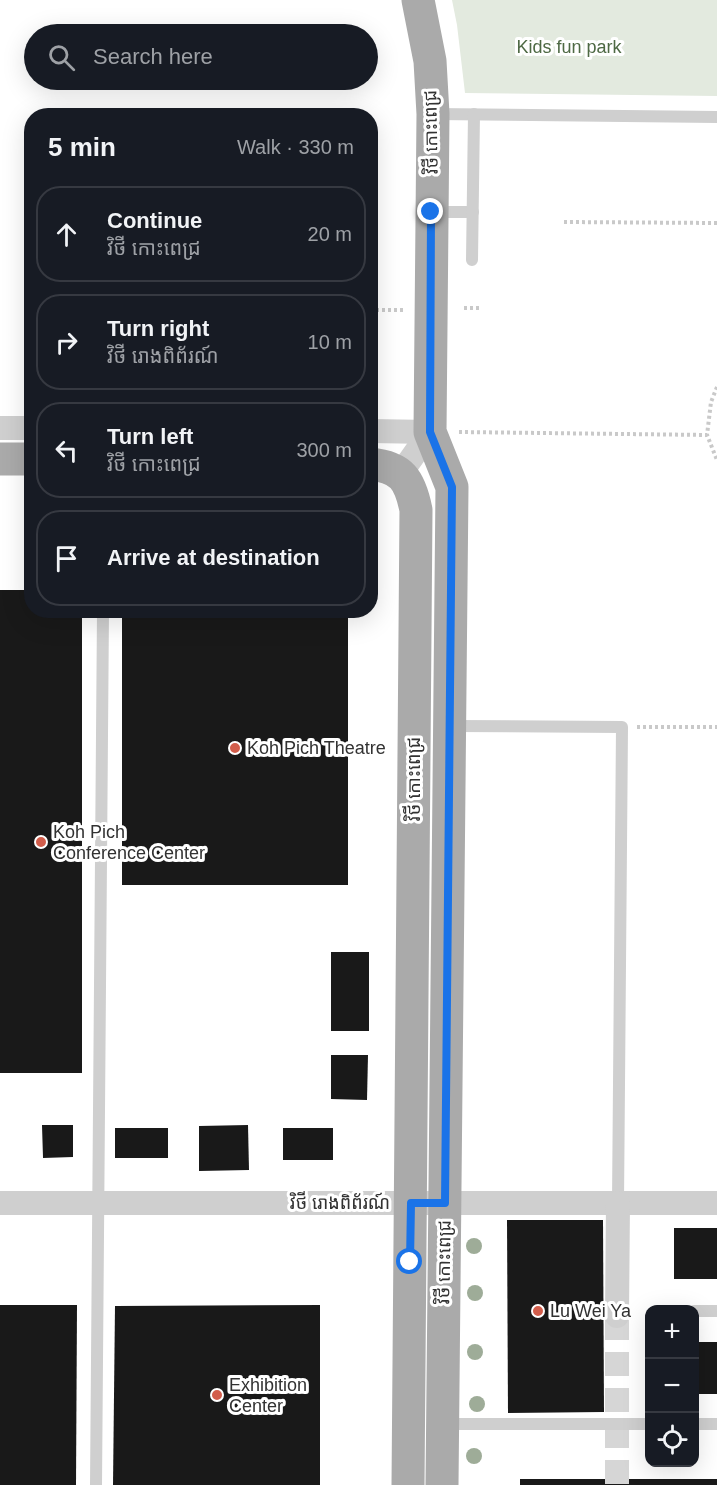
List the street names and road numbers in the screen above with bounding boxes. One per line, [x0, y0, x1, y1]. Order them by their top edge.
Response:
street label: វិថី កោះពេជ្រ [419, 90, 443, 175]
street label: វិថី កោះពេជ្រ [402, 737, 425, 822]
street label: វិថី រោងពិព័រណ៍ [289, 1191, 390, 1213]
street label: វិថី កោះពេជ្រ [432, 1220, 456, 1305]

